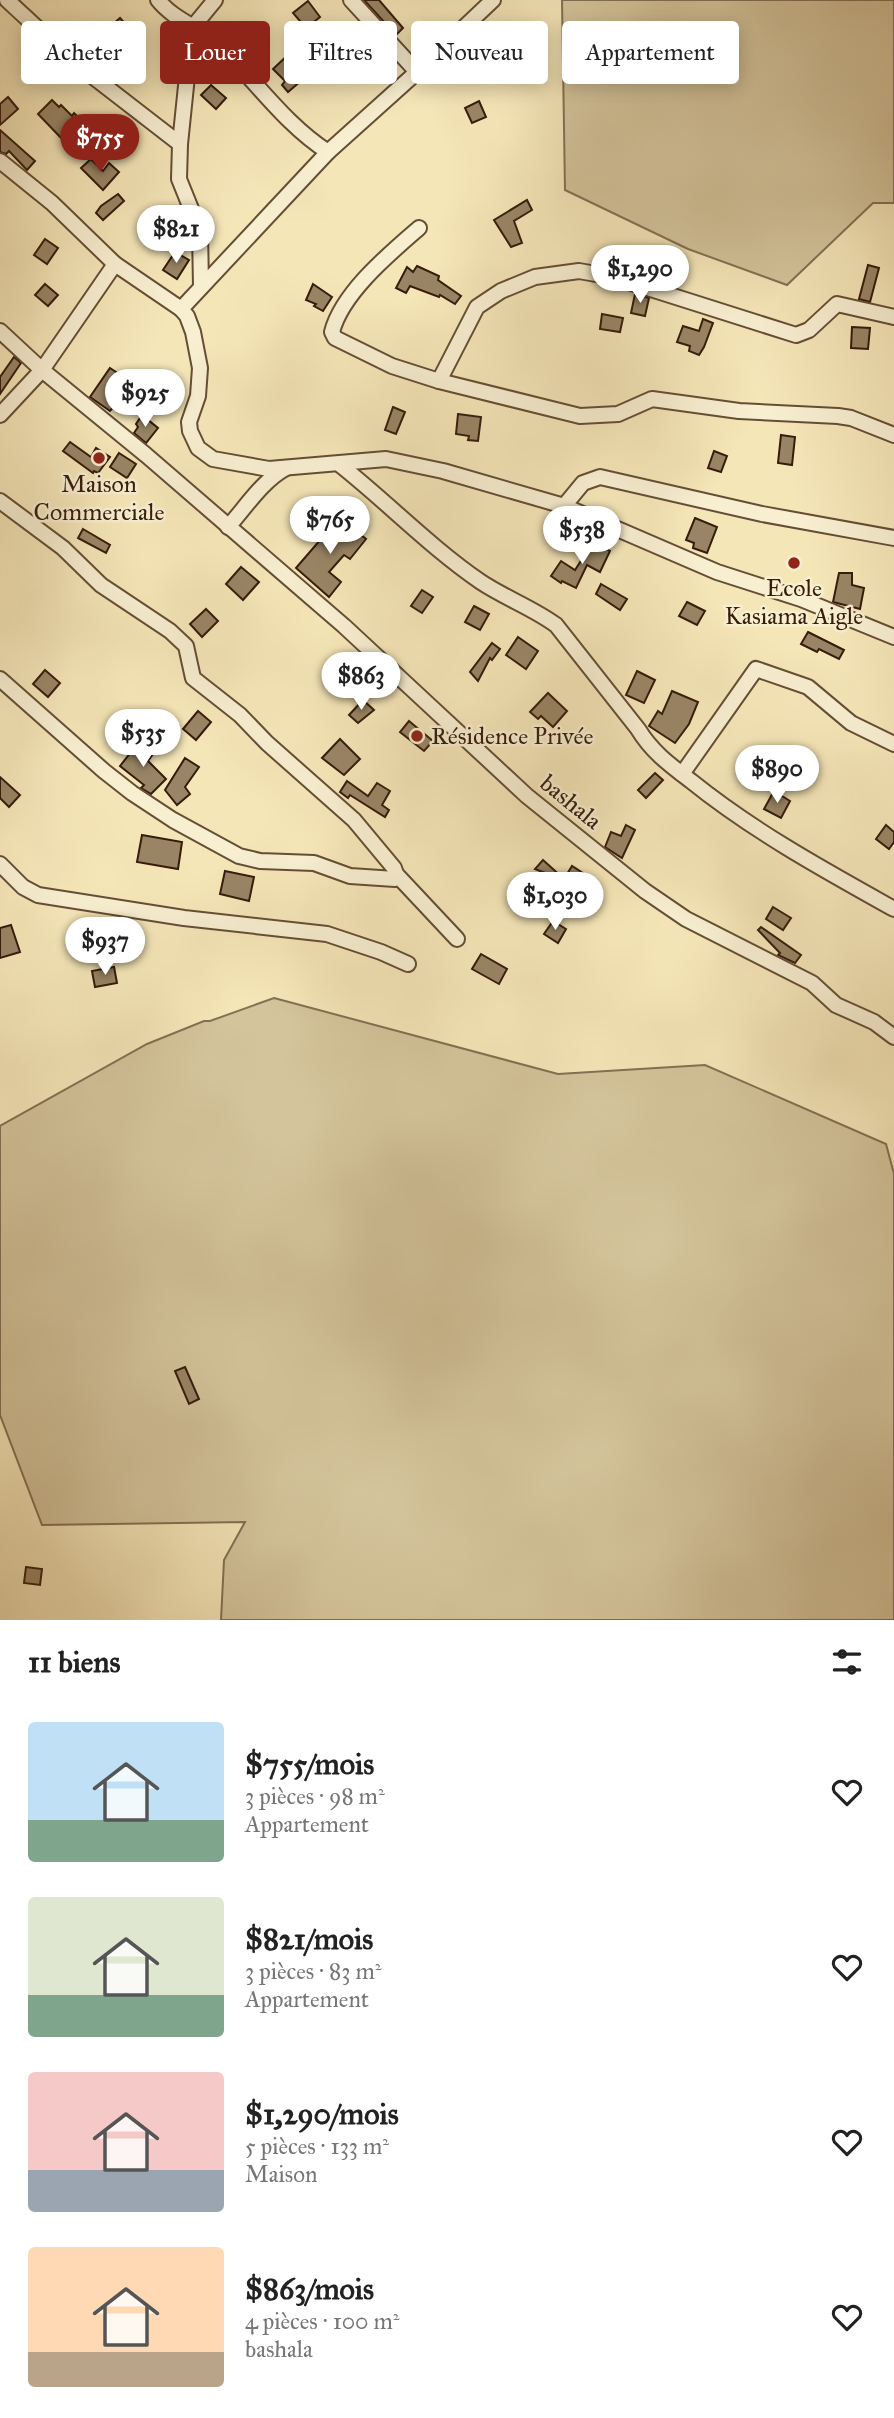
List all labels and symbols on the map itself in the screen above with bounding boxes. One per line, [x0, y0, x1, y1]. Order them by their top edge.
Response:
pin: $755 [59, 114, 141, 174]
pin: $821 [135, 205, 217, 265]
pin: $1,290 [583, 246, 697, 305]
pin: $925 [104, 370, 186, 429]
marker: Maison Commerciale [91, 450, 107, 466]
place label: Maison Commerciale [34, 469, 164, 527]
pin: $765 [289, 496, 371, 556]
pin: $538 [541, 506, 623, 566]
marker: Ecole Kasiama Aigle [786, 555, 802, 571]
place label: Ecole Kasiama Aigle [725, 573, 863, 631]
pin: $863 [320, 652, 402, 712]
pin: $535 [102, 710, 184, 769]
place label: Résidence Privée [431, 721, 593, 751]
marker: Résidence Privée [409, 728, 425, 744]
pin: $890 [736, 746, 818, 805]
street label: bashala [534, 768, 609, 836]
pin: $1,030 [498, 872, 612, 932]
pin: $937 [64, 918, 146, 977]

